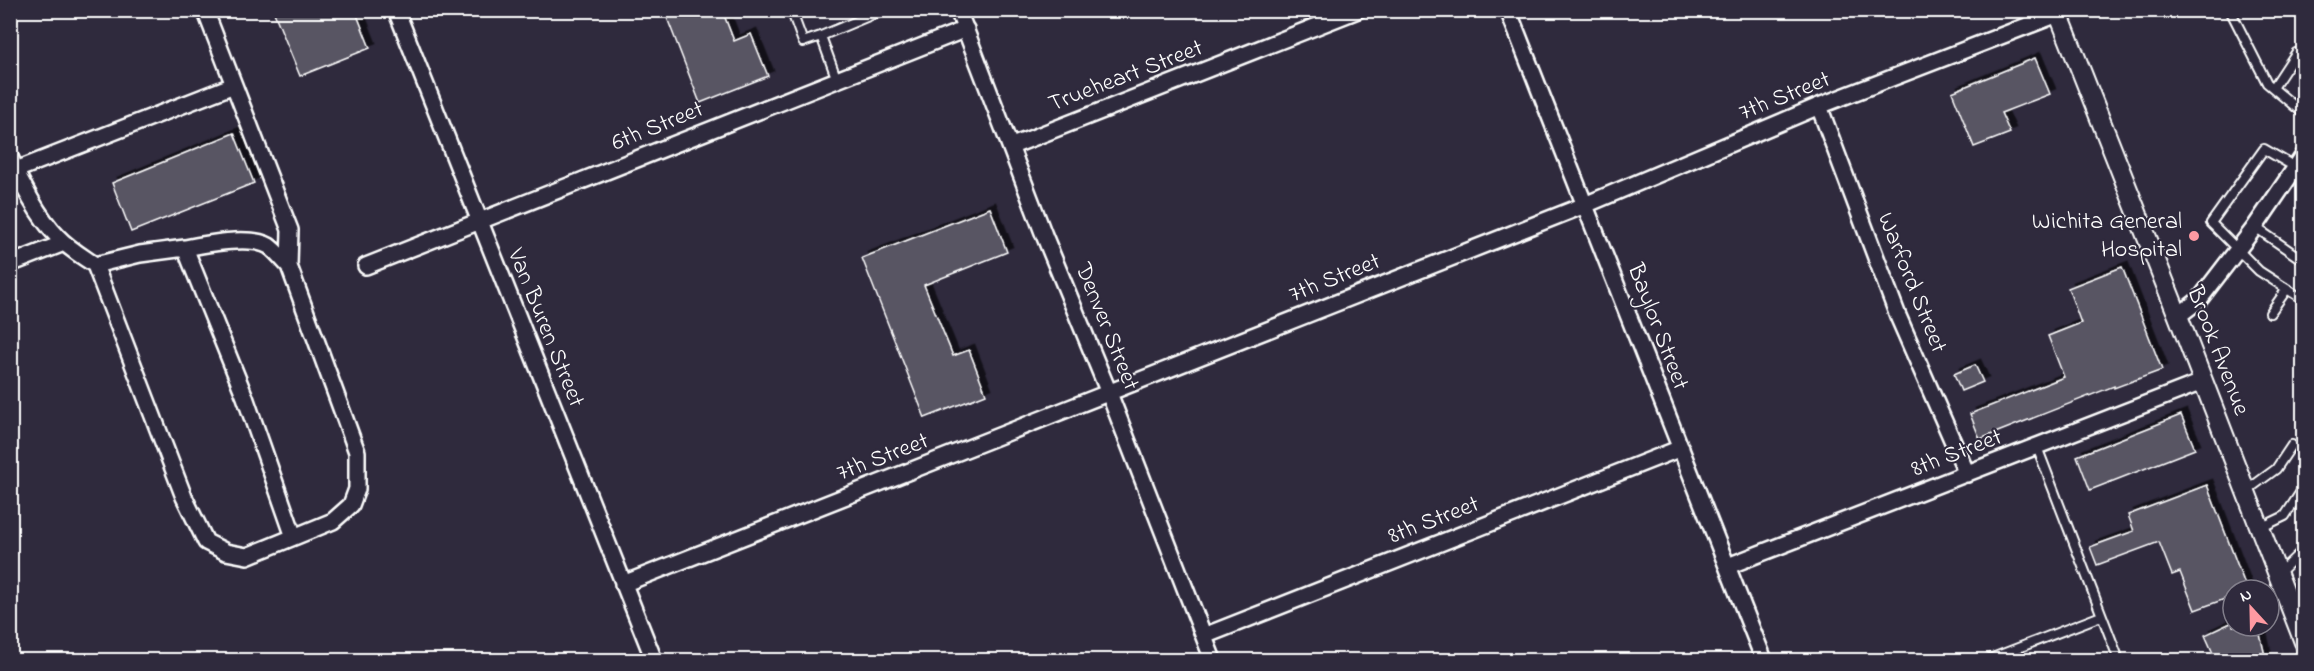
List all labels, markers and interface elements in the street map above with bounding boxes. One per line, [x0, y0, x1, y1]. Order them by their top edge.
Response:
street label: Trueheart Street [1044, 32, 1208, 122]
street label: 7th Street [1734, 63, 1836, 131]
street label: 6th Street [607, 93, 709, 161]
place label: Wichita General Hospital [2032, 205, 2182, 268]
street label: Warford Street [1867, 208, 1955, 358]
marker: Wichita General Hospital [2187, 229, 2201, 243]
street label: Van Buren Street [497, 242, 593, 413]
street label: 7th Street [1284, 245, 1386, 313]
street label: Denver Street [1064, 257, 1147, 396]
street label: Baylor Street [1616, 258, 1697, 396]
street label: Brook Avenue [2176, 280, 2258, 421]
street label: 8th Street [1906, 421, 2008, 487]
street label: 7th Street [832, 424, 934, 492]
street label: 8th Street [1383, 488, 1485, 554]
north arrow [2221, 578, 2281, 638]
text: N [2237, 583, 2256, 609]

